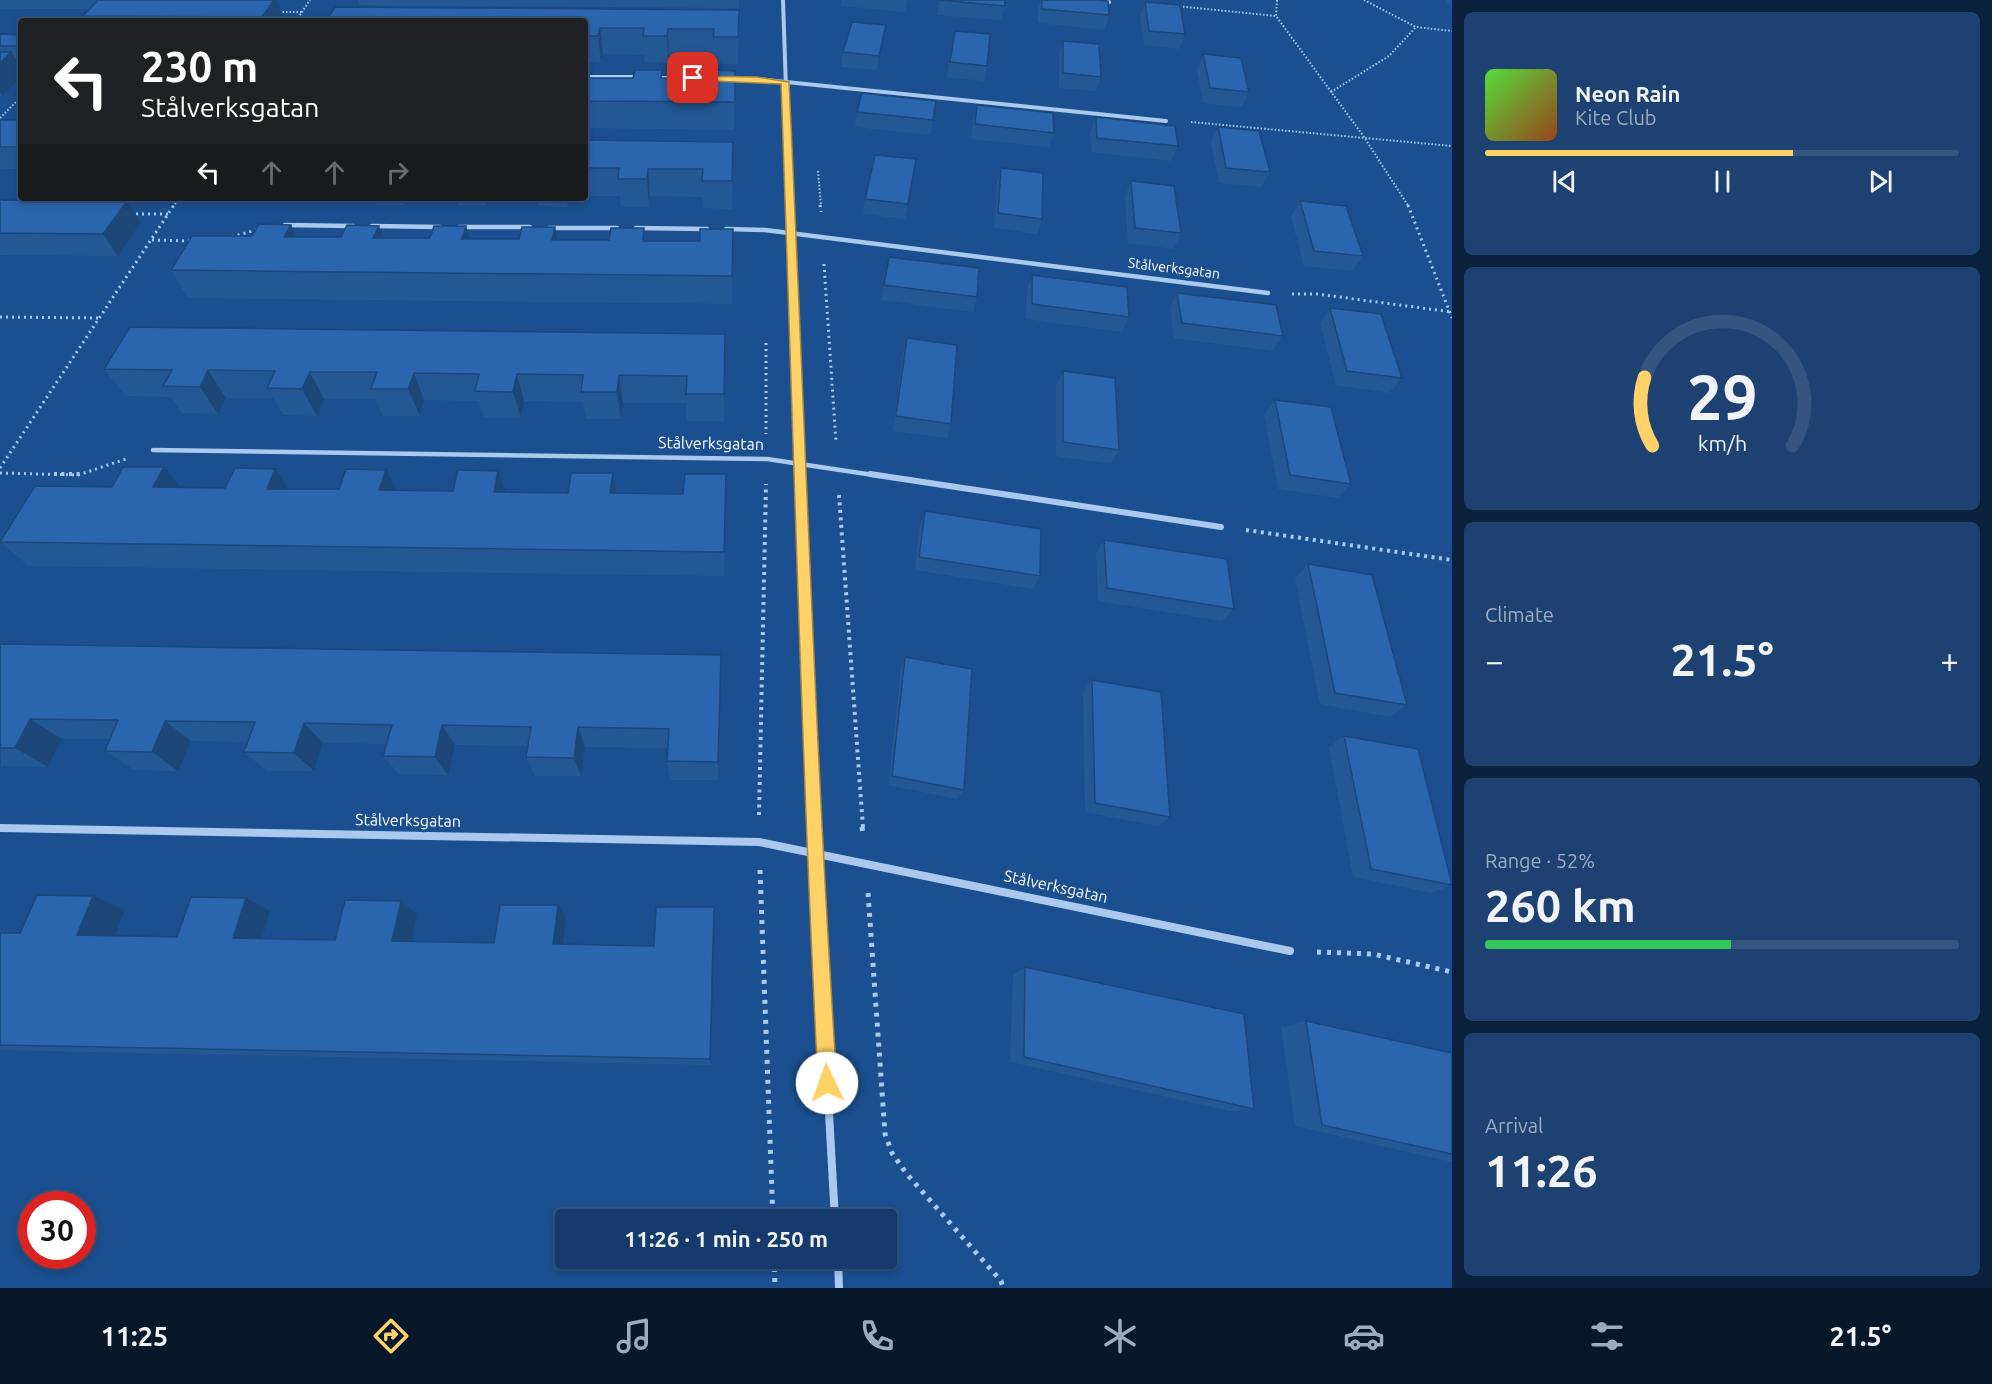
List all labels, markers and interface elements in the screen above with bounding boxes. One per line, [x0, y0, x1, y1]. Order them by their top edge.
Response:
icon: left [42, 42, 120, 120]
text: 230 m [141, 43, 258, 90]
pin [667, 52, 718, 103]
icon: arrive [676, 61, 709, 94]
text: Neon Rain [1575, 81, 1680, 106]
text: Stålverksgatan [141, 92, 320, 122]
text: Kite Club [1575, 106, 1657, 129]
icon: left [192, 156, 225, 189]
icon: ahead [255, 156, 288, 189]
icon: ahead [318, 156, 351, 189]
icon: right [381, 156, 414, 189]
icon: previous [1548, 165, 1581, 198]
icon: pause [1706, 165, 1739, 198]
icon: next [1864, 165, 1897, 198]
street label: Stålverksgatan [1127, 254, 1221, 282]
text: 29 [1687, 362, 1757, 432]
text: km/h [1697, 431, 1747, 455]
street label: Stålverksgatan [658, 433, 764, 453]
text: Climate [1485, 603, 1554, 626]
text: 21.5° [1670, 634, 1774, 685]
text: − [1485, 642, 1504, 679]
text: + [1940, 642, 1959, 679]
street label: Stålverksgatan [355, 810, 461, 830]
text: Range · 52% [1485, 849, 1595, 872]
street label: Stålverksgatan [1002, 866, 1110, 906]
text: 260 km [1485, 880, 1636, 931]
position arrow [795, 1051, 859, 1115]
text: Arrival [1485, 1114, 1543, 1137]
text: 11:26 [1485, 1145, 1598, 1196]
speed limit sign: 30 [18, 1191, 96, 1269]
text: 11:26 · 1 min · 250 m [624, 1226, 828, 1251]
icon: directions [370, 1315, 412, 1357]
icon: music [613, 1315, 655, 1357]
icon: phone [856, 1315, 898, 1357]
icon: climate [1099, 1315, 1141, 1357]
icon: car [1343, 1315, 1385, 1357]
icon: filters [1586, 1315, 1628, 1357]
text: 11:25 [101, 1321, 168, 1351]
text: 21.5° [1829, 1321, 1891, 1351]

